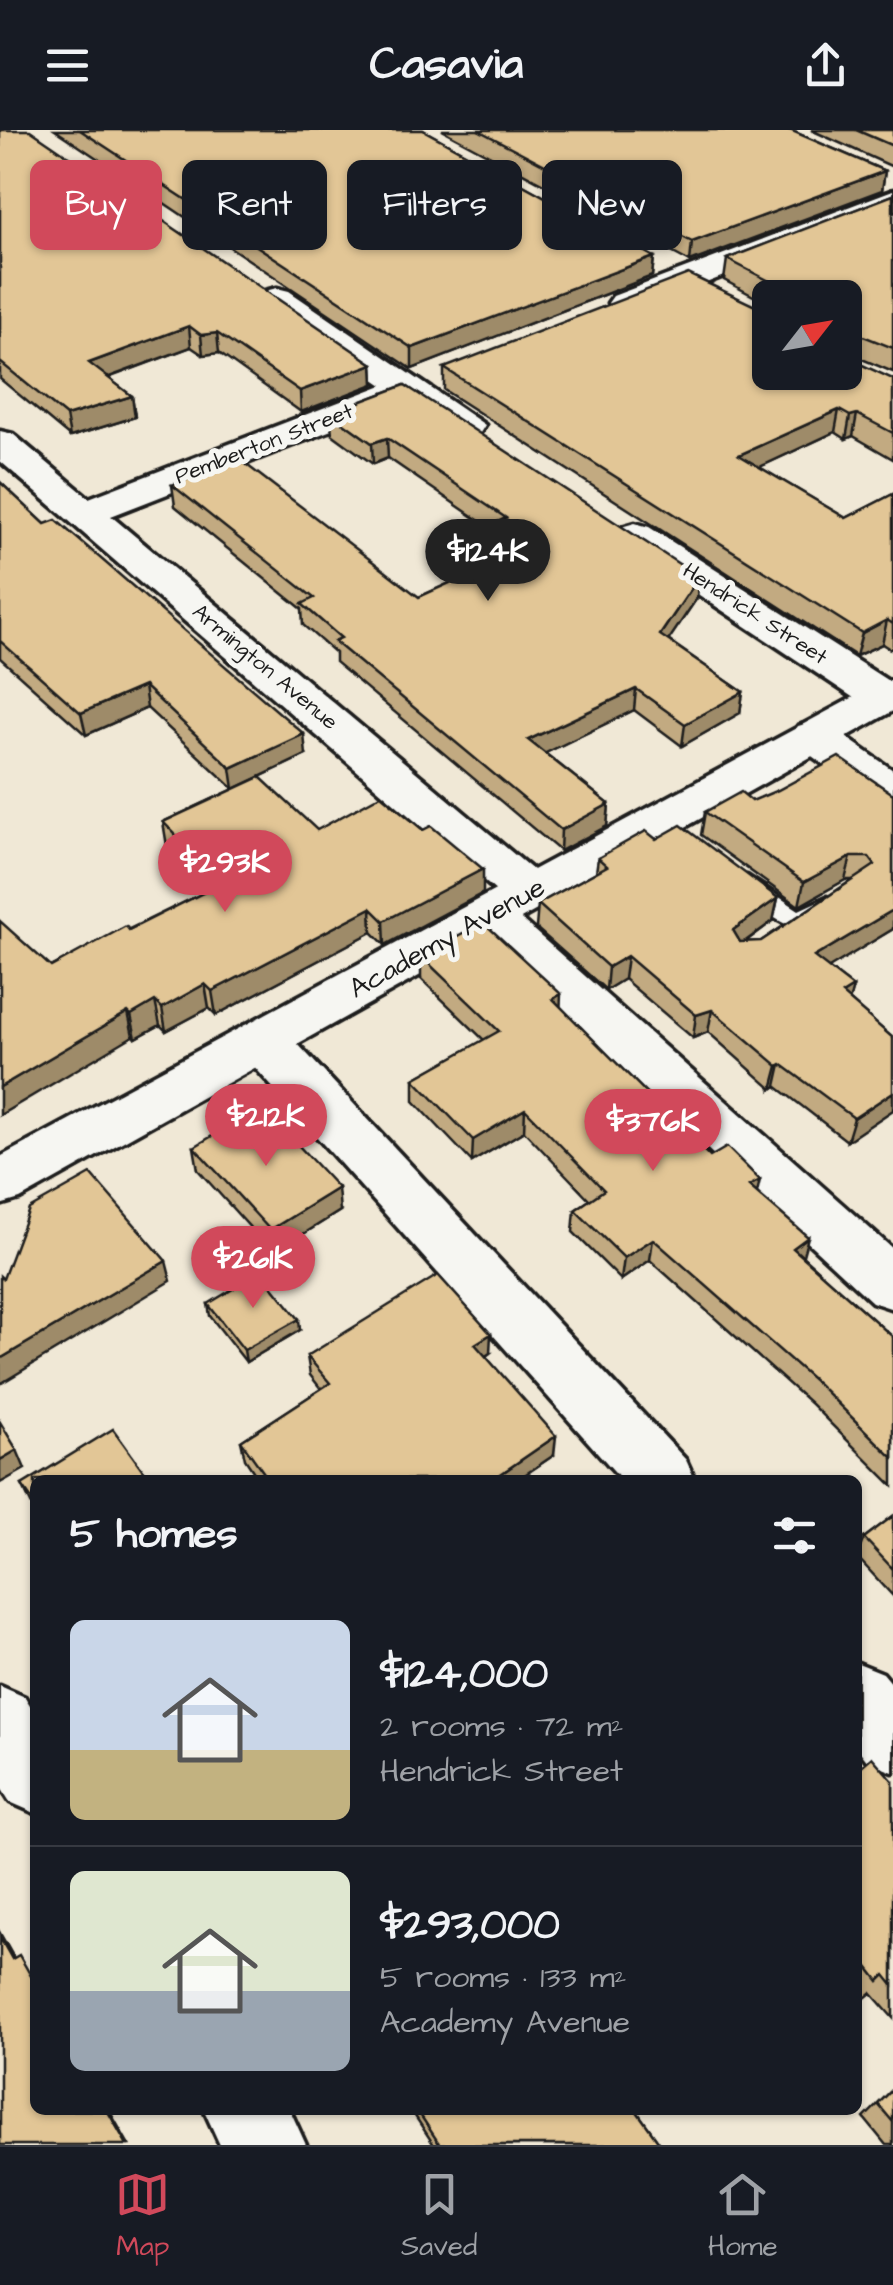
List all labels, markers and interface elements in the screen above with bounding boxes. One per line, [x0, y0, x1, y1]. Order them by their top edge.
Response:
text: Casavia [370, 34, 523, 96]
icon: menu [40, 38, 95, 93]
icon: share [798, 38, 853, 93]
chip: Buy [30, 160, 162, 250]
chip: Rent [182, 160, 327, 250]
chip: Filters [347, 160, 522, 250]
chip: New [542, 160, 682, 250]
north arrow [752, 280, 862, 390]
map controls [752, 280, 862, 390]
street label: Pemberton Street [170, 396, 358, 492]
pin: $124K [418, 519, 558, 604]
text: $124K [447, 529, 529, 574]
street label: Hendrick Street [676, 555, 834, 673]
street label: Armington Avenue [185, 597, 345, 738]
pin: $293K [155, 830, 295, 915]
text: $293K [180, 840, 270, 885]
street label: Academy Avenue [342, 868, 553, 1010]
pin: $212K [196, 1084, 336, 1169]
pin: $376K [583, 1089, 723, 1174]
text: $212K [227, 1094, 305, 1139]
text: $376K [606, 1099, 700, 1144]
pin: $261K [183, 1226, 323, 1311]
text: $261K [213, 1236, 293, 1281]
text: 5 homes [70, 1506, 237, 1564]
icon: filters [767, 1508, 822, 1563]
text: $124,000 [380, 1646, 548, 1704]
icon: home [150, 1660, 270, 1780]
text: 2 rooms · 72 m² [380, 1704, 624, 1749]
text: Hendrick Street [380, 1749, 623, 1794]
text: $293,000 [380, 1897, 560, 1955]
icon: home [150, 1911, 270, 2031]
text: 5 rooms · 133 m² [380, 1955, 627, 2000]
text: Academy Avenue [380, 2000, 630, 2045]
tab: Map [115, 2167, 170, 2266]
tab: Saved [401, 2167, 477, 2266]
tab: Home [708, 2167, 778, 2266]

